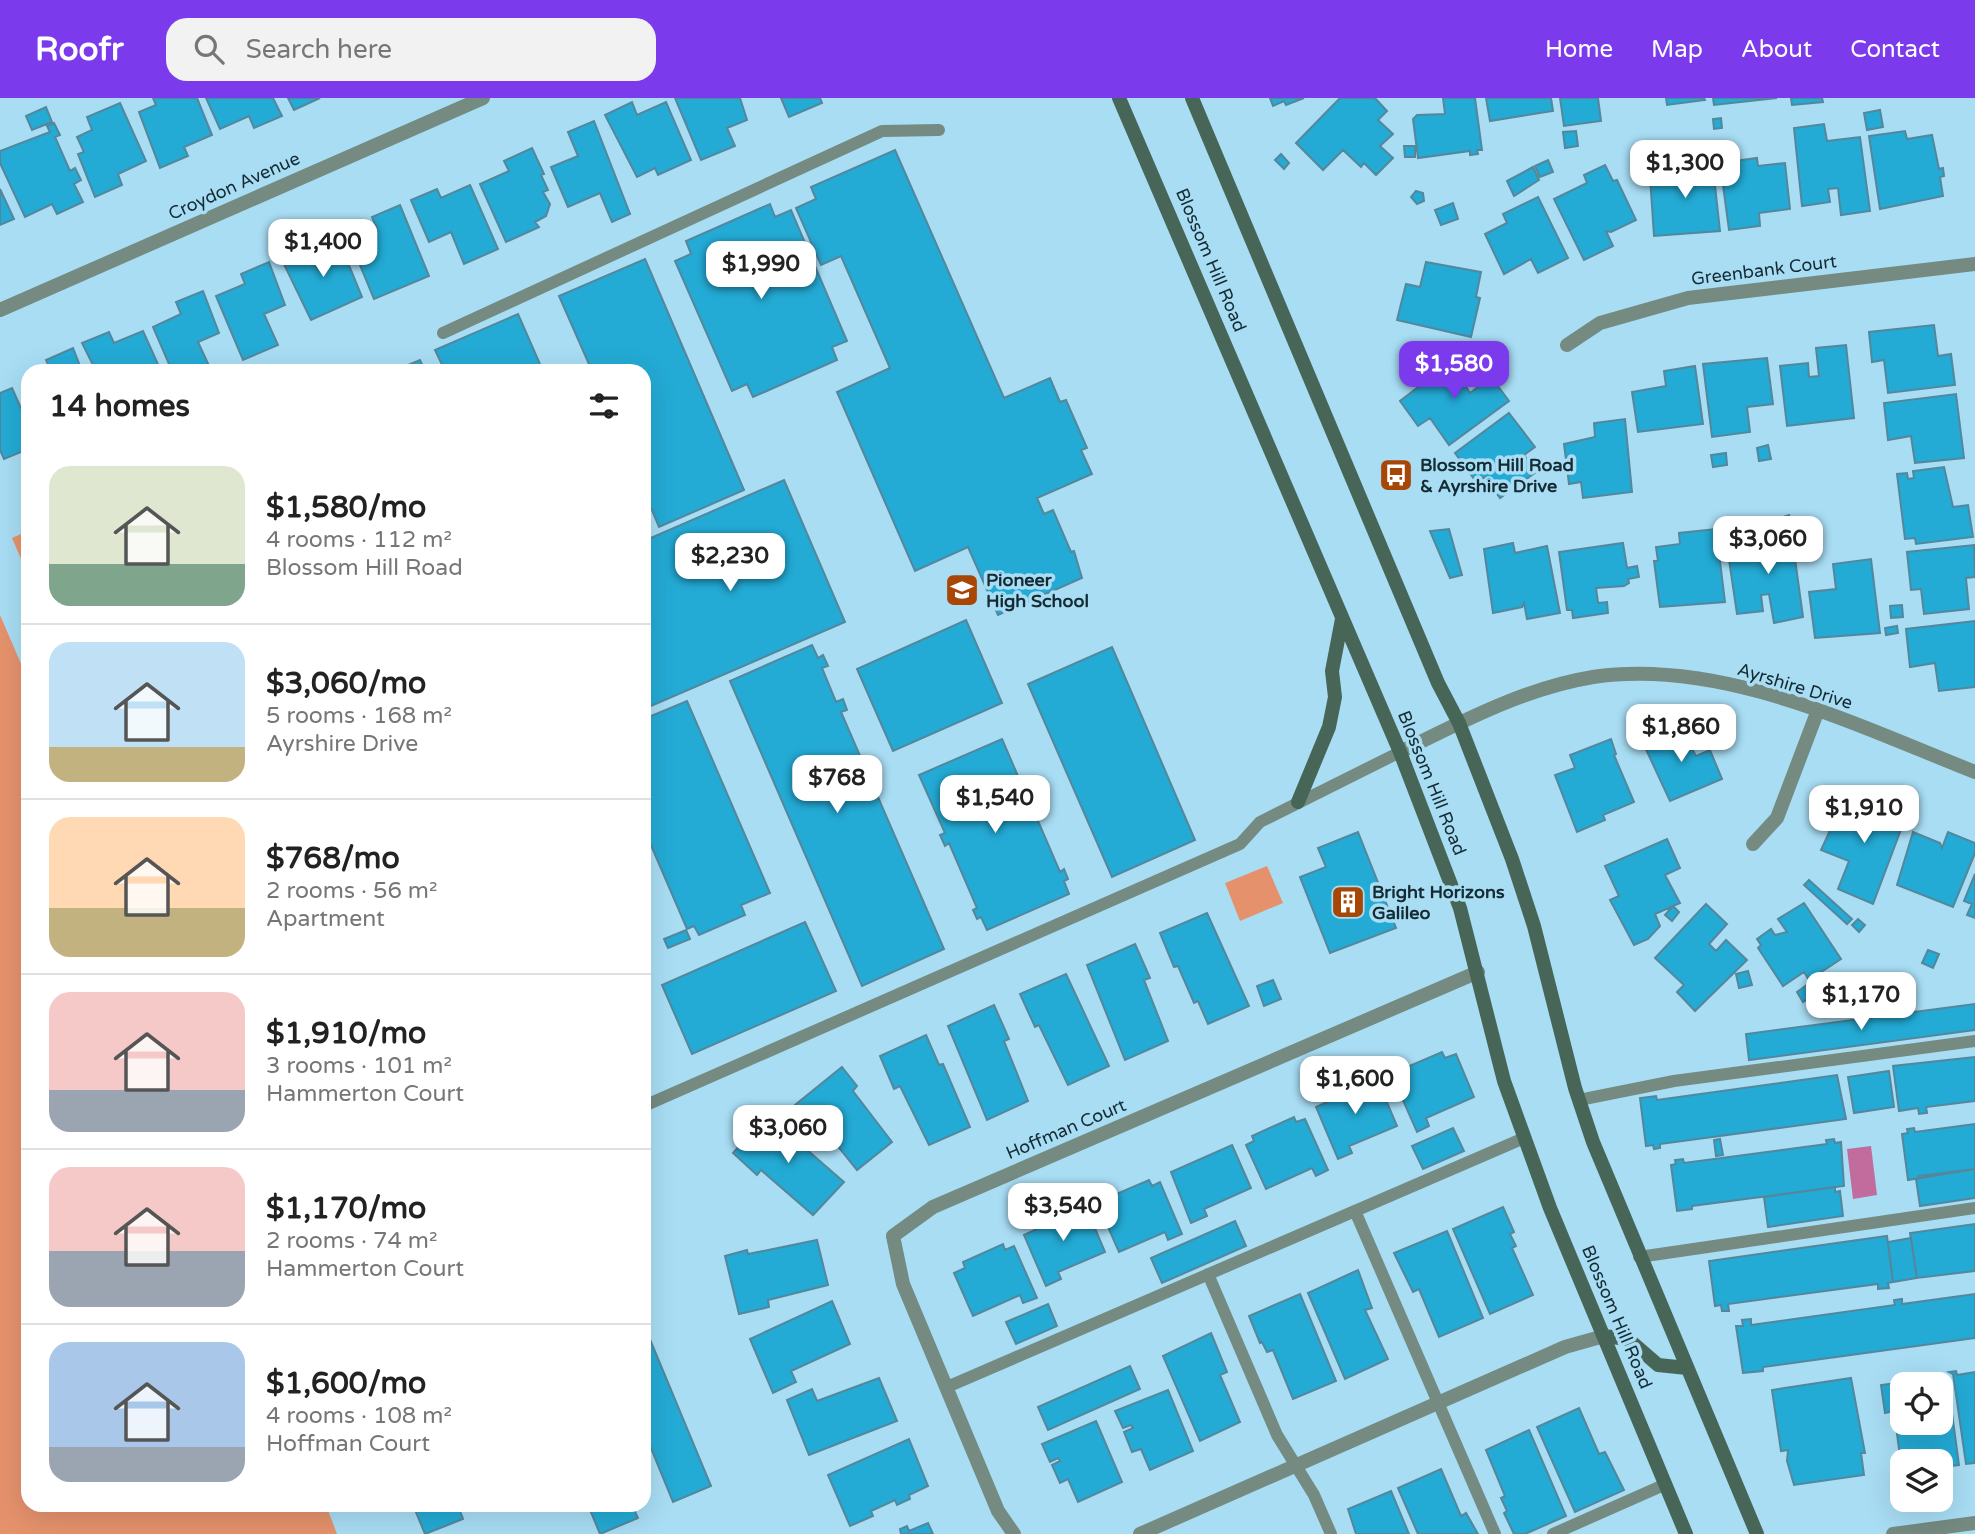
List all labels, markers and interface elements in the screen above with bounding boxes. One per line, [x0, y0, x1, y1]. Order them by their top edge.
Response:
search box [166, 18, 656, 81]
text: Roofr [35, 30, 124, 69]
icon: search [190, 30, 228, 68]
text: Search here [246, 34, 392, 65]
text: Home [1545, 35, 1613, 64]
text: Map [1651, 35, 1703, 64]
text: About [1741, 35, 1812, 64]
text: Contact [1850, 35, 1940, 64]
pin: $1,300 [1628, 140, 1742, 200]
street label: Croydon Avenue [165, 147, 303, 225]
text: $1,300 [1646, 149, 1724, 177]
street label: Blossom Hill Road [1171, 185, 1251, 335]
pin: $1,400 [266, 220, 380, 279]
text: $1,400 [284, 228, 362, 256]
pin: $1,990 [704, 242, 818, 301]
text: $1,990 [722, 250, 800, 278]
street label: Greenbank Court [1690, 250, 1838, 290]
pin: $1,580 [1397, 342, 1511, 401]
text: $1,580 [1415, 350, 1493, 378]
icon: filters [585, 387, 623, 425]
text: 14 homes [49, 388, 190, 425]
place label: Blossom Hill Road & Ayrshire Drive [1420, 454, 1574, 497]
bus stop icon: Blossom Hill Road & Ayrshire Drive [1377, 456, 1415, 494]
text: $1,580/mo [266, 489, 426, 526]
icon: home [105, 494, 189, 578]
pin: $3,060 [1711, 517, 1825, 576]
text: $3,060 [1729, 525, 1807, 553]
text: 4 rooms · 112 m² [266, 526, 452, 554]
pin: $2,230 [673, 533, 787, 593]
text: $2,230 [691, 542, 769, 570]
text: Blossom Hill Road [266, 554, 463, 582]
place label: Pioneer High School [986, 569, 1089, 612]
school or university icon: Pioneer High School [943, 571, 981, 609]
street label: Ayrshire Drive [1735, 658, 1855, 714]
text: $3,060/mo [266, 665, 426, 702]
icon: home [105, 670, 189, 754]
text: 5 rooms · 168 m² [266, 702, 452, 730]
pin: $1,860 [1624, 704, 1738, 764]
street label: Blossom Hill Road [1393, 707, 1471, 859]
text: $1,860 [1642, 713, 1720, 741]
text: Ayrshire Drive [266, 730, 418, 758]
pin: $768 [796, 756, 878, 815]
text: $768 [808, 764, 866, 792]
pin: $1,540 [938, 776, 1052, 835]
text: $1,540 [956, 784, 1034, 812]
pin: $1,910 [1807, 786, 1921, 845]
text: $1,910 [1825, 794, 1903, 822]
text: $768/mo [266, 840, 400, 877]
icon: home [105, 845, 189, 929]
text: 2 rooms · 56 m² [266, 877, 437, 905]
place label: Bright Horizons Galileo [1372, 881, 1505, 924]
building icon: Bright Horizons Galileo [1329, 883, 1367, 921]
text: Apartment [266, 905, 385, 933]
pin: $1,170 [1804, 972, 1918, 1032]
text: $1,170 [1822, 981, 1900, 1009]
text: $1,910/mo [266, 1015, 426, 1052]
icon: home [105, 1020, 189, 1104]
text: 3 rooms · 101 m² [266, 1052, 452, 1080]
pin: $1,600 [1298, 1056, 1412, 1116]
text: $1,600 [1316, 1065, 1394, 1093]
text: Hammerton Court [266, 1080, 464, 1108]
street label: Hoffman Court [1003, 1094, 1129, 1164]
pin: $3,060 [731, 1105, 845, 1165]
text: $3,060 [749, 1114, 827, 1142]
pin: $3,540 [1006, 1184, 1120, 1243]
text: $1,170/mo [266, 1190, 426, 1227]
text: $3,540 [1024, 1192, 1102, 1220]
icon: home [105, 1195, 189, 1279]
text: 2 rooms · 74 m² [266, 1227, 437, 1255]
street label: Blossom Hill Road [1577, 1242, 1657, 1392]
text: Hammerton Court [266, 1255, 464, 1283]
text: $1,600/mo [266, 1365, 426, 1402]
icon: home [105, 1370, 189, 1454]
map controls [1890, 1372, 1953, 1512]
button: locate [1890, 1372, 1953, 1435]
text: 4 rooms · 108 m² [266, 1402, 452, 1430]
text: Hoffman Court [266, 1430, 430, 1458]
button: layers [1890, 1449, 1953, 1512]

